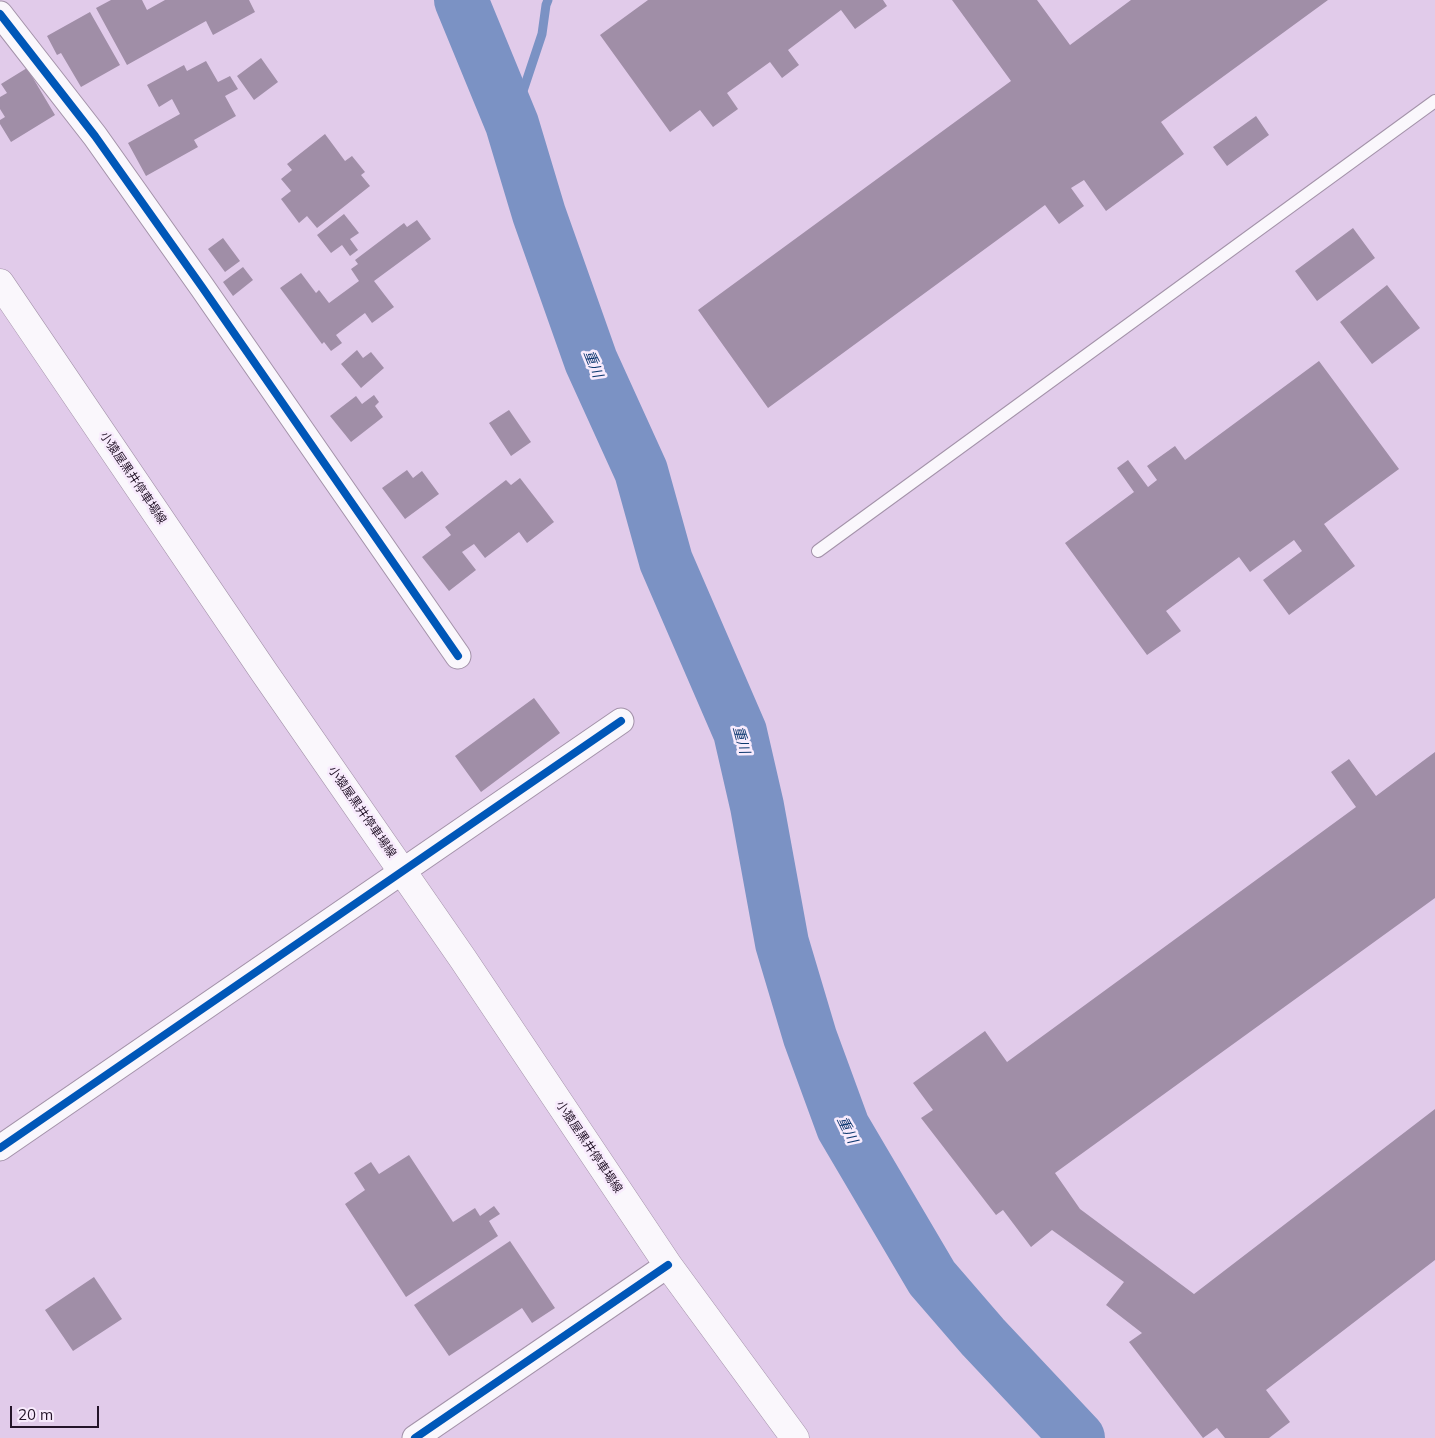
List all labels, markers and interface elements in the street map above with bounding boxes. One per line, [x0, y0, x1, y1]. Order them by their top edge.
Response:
water label: 重川 [580, 348, 606, 380]
street label: 小猿屋黒井停車場線 [97, 429, 169, 527]
water label: 重川 [729, 724, 753, 756]
street label: 小猿屋黒井停車場線 [325, 764, 399, 860]
street label: 小猿屋黒井停車場線 [553, 1098, 625, 1196]
water label: 重川 [833, 1114, 861, 1146]
scale bar [12, 1396, 101, 1428]
text: 20 m [18, 1405, 53, 1424]

